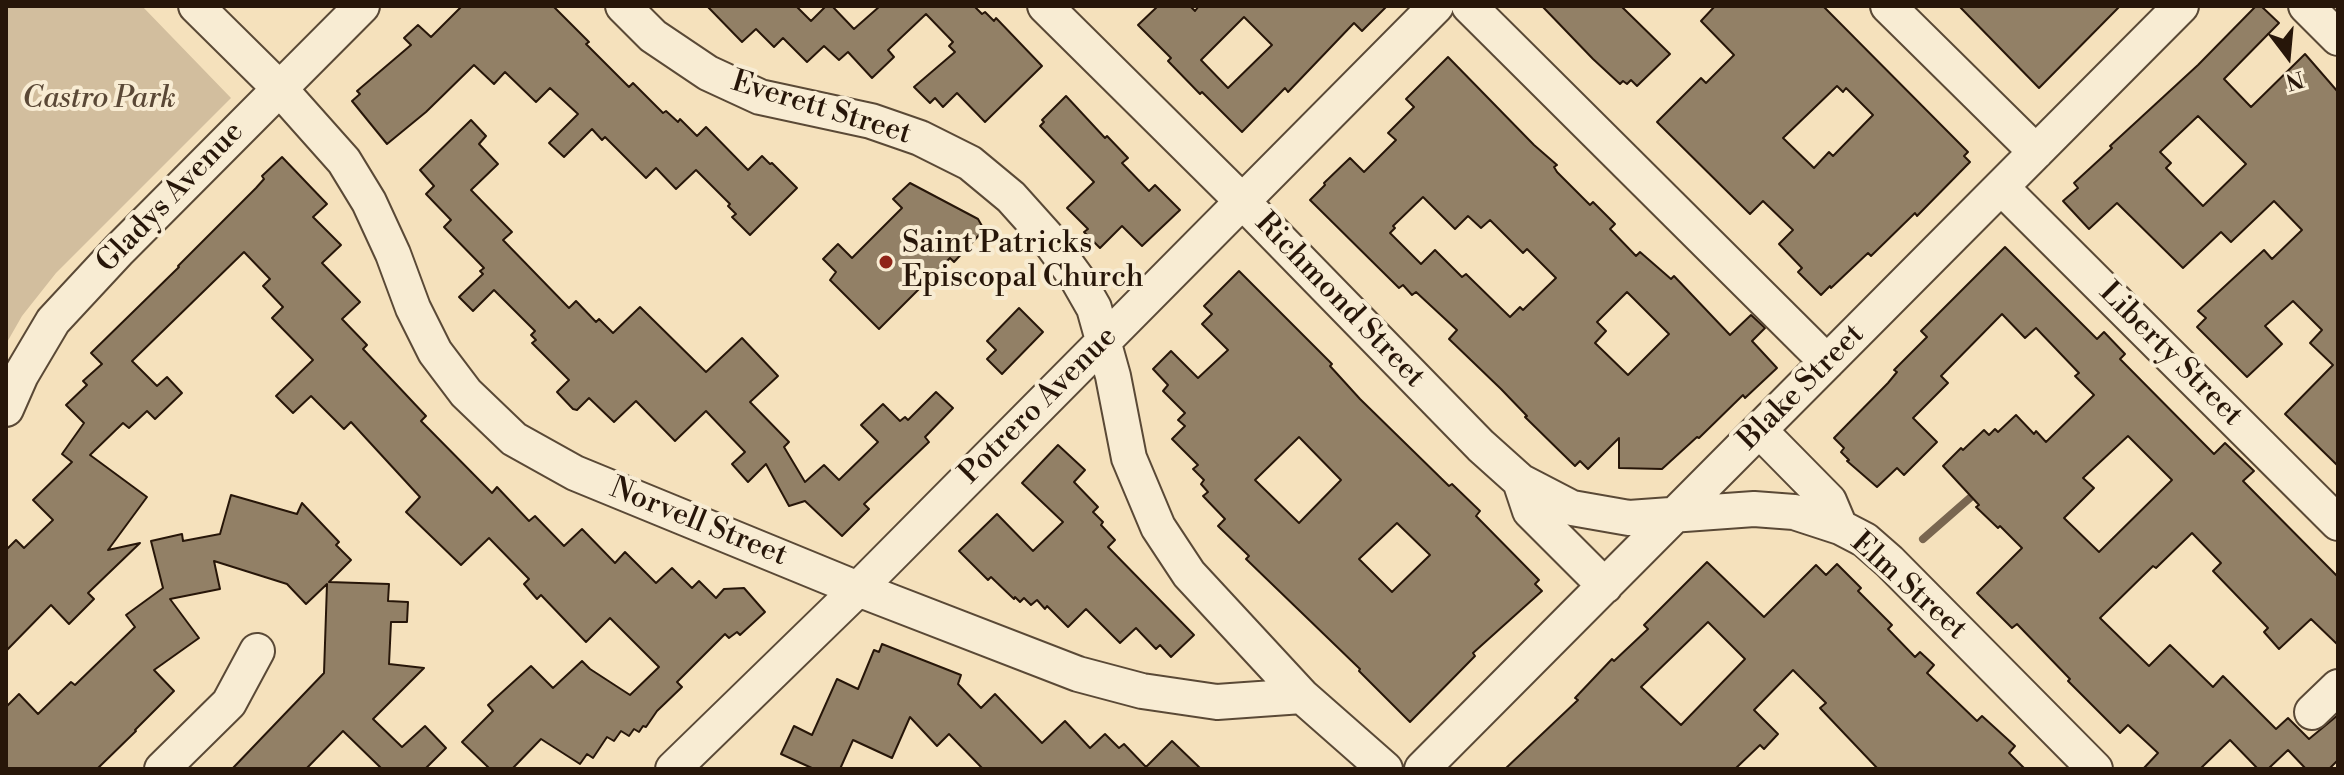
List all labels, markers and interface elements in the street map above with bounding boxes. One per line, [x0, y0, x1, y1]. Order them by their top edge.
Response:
north arrow [2248, 16, 2328, 96]
text: N [2283, 64, 2307, 95]
street label: Everett Street [727, 65, 915, 153]
park label: Castro Park [22, 82, 176, 118]
street label: Gladys Avenue [90, 115, 252, 281]
street label: Richmond Street [1246, 206, 1432, 396]
place label: Saint Patricks Episcopal Church [902, 227, 1144, 298]
marker: Saint Patricks Episcopal Church [877, 253, 895, 271]
street label: Liberty Street [2091, 276, 2249, 434]
street label: Blake Street [1732, 318, 1872, 458]
street label: Potrero Avenue [953, 320, 1125, 492]
street label: Norvell Street [604, 471, 792, 575]
street label: Elm Street [1843, 526, 1973, 648]

